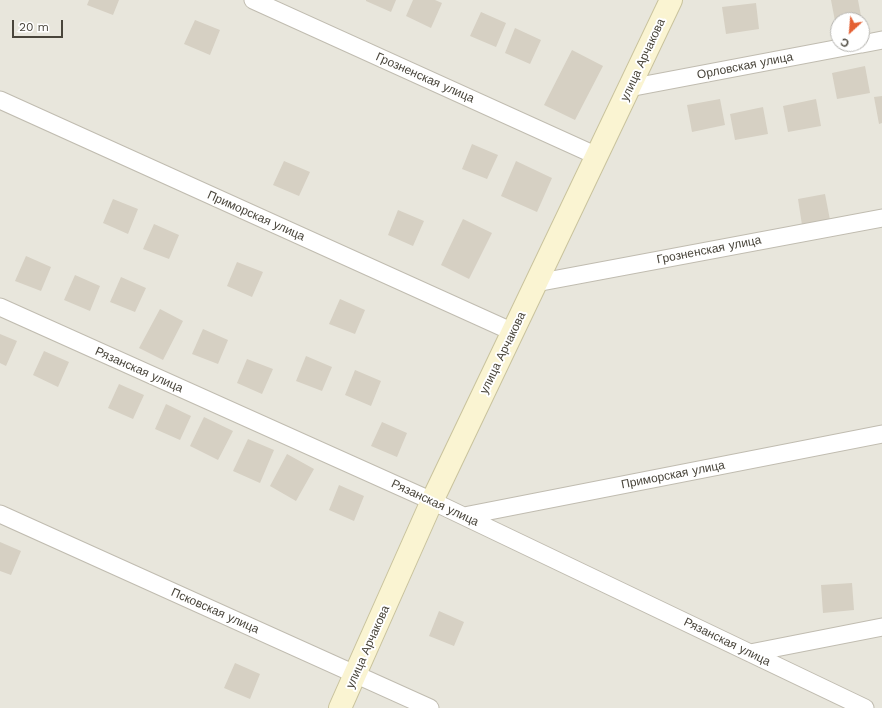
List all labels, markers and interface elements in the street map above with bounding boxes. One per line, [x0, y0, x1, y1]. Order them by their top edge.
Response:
scale bar [14, 12, 65, 38]
north arrow [830, 12, 870, 52]
street label: улица Арчакова [618, 16, 668, 104]
text: 20 m [19, 20, 49, 34]
text: С [839, 35, 851, 50]
street label: Грозненская улица [374, 50, 476, 106]
street label: Орловская улица [696, 50, 794, 82]
street label: Приморская улица [205, 188, 307, 244]
street label: Грозненская улица [655, 233, 763, 267]
street label: улица Арчакова [477, 310, 529, 396]
street label: Рязанская улица [93, 344, 185, 396]
street label: Приморская улица [620, 458, 726, 492]
street label: Рязанская улица [389, 476, 481, 530]
street label: Псковская улица [169, 585, 261, 637]
street label: улица Арчакова [343, 603, 393, 691]
street label: Рязанская улица [681, 615, 773, 669]

